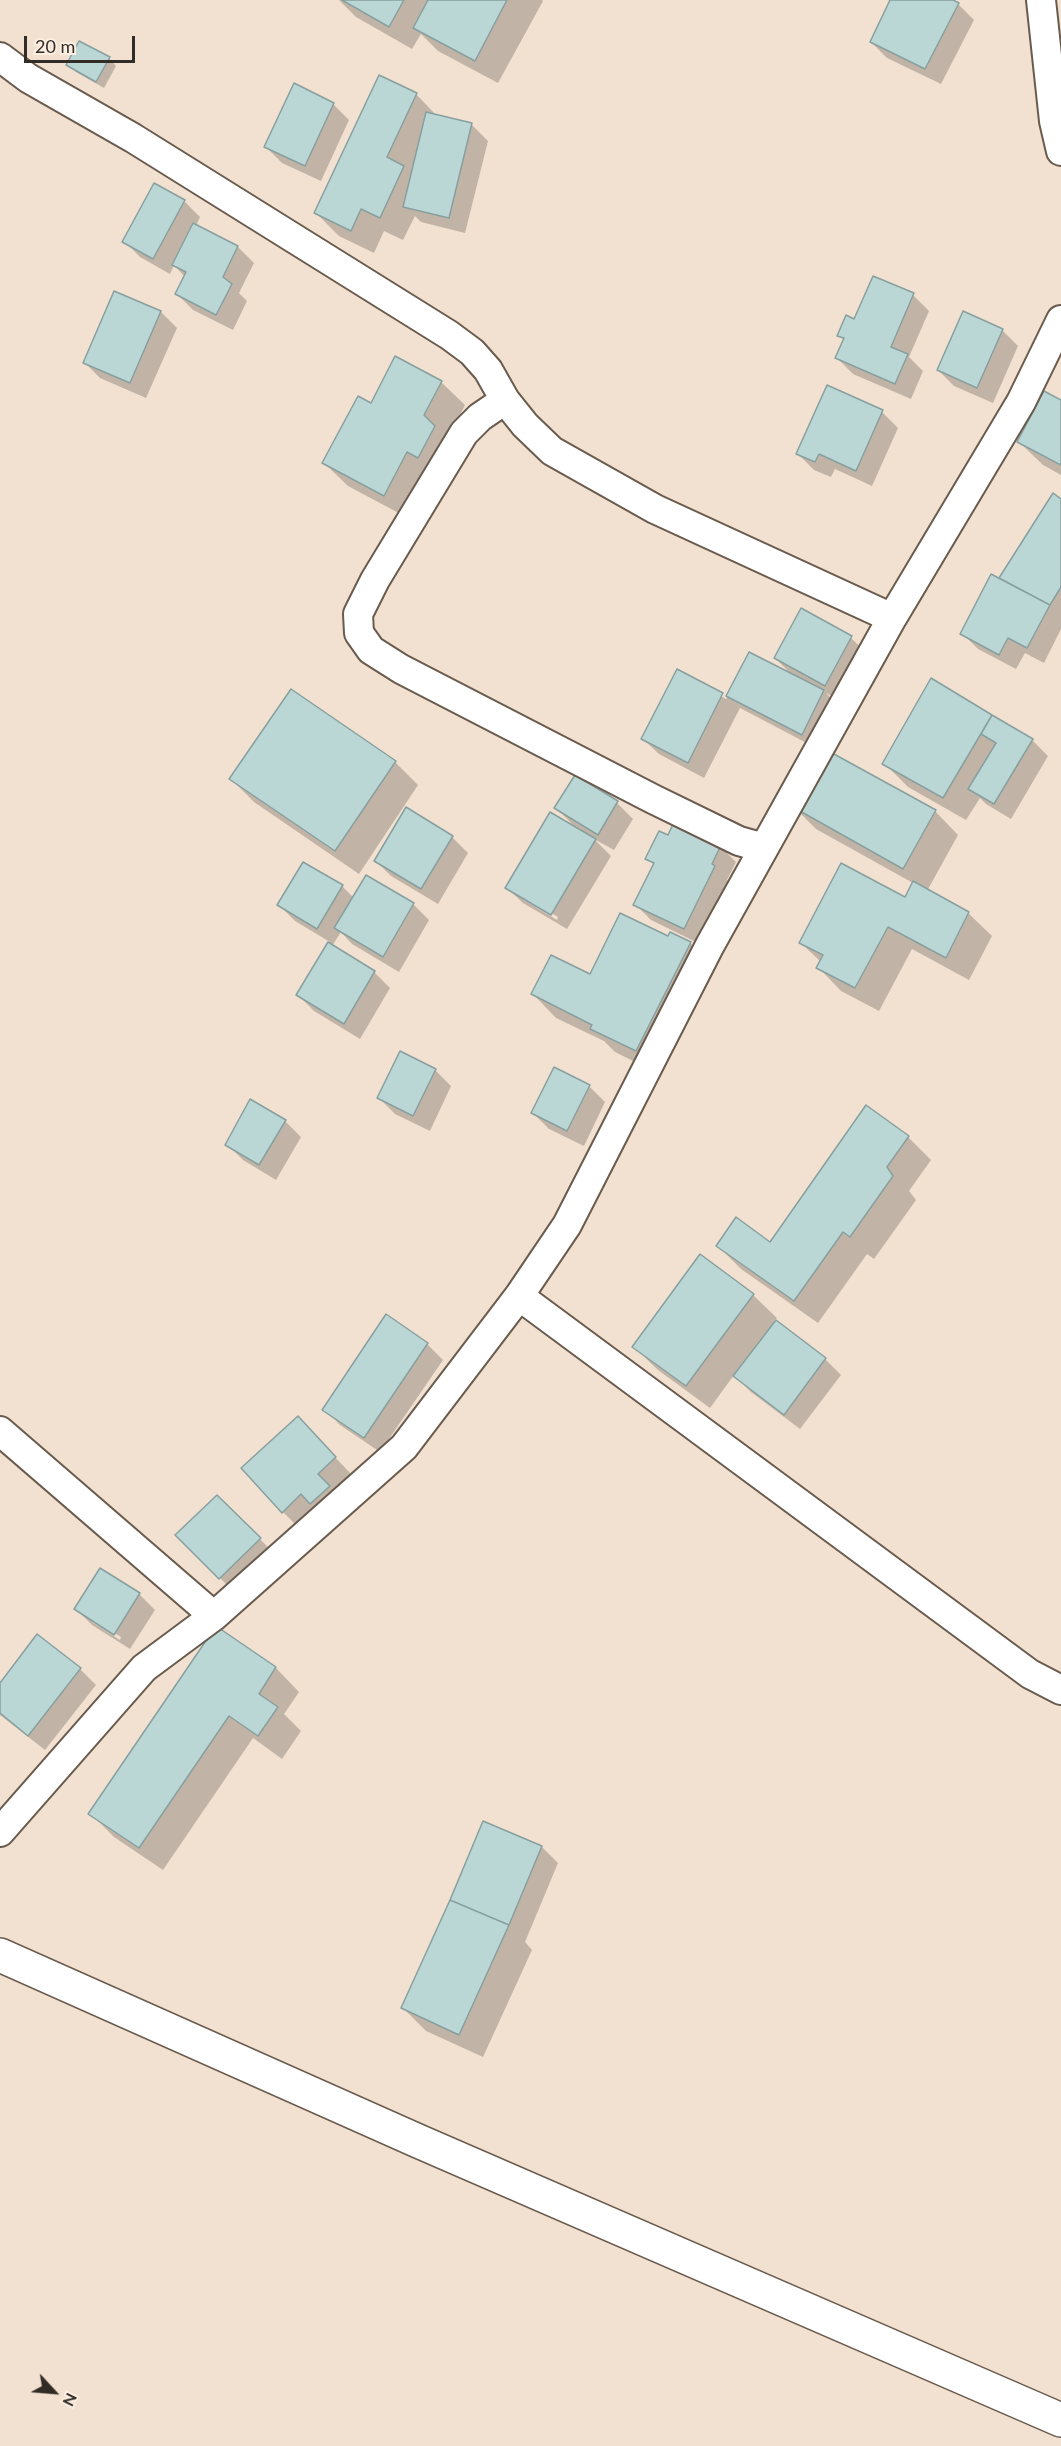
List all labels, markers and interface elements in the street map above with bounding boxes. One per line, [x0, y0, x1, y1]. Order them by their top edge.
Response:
scale bar [27, 24, 138, 62]
text: 20 m [35, 35, 75, 57]
north arrow [24, 2362, 84, 2422]
text: N [59, 2390, 82, 2410]

